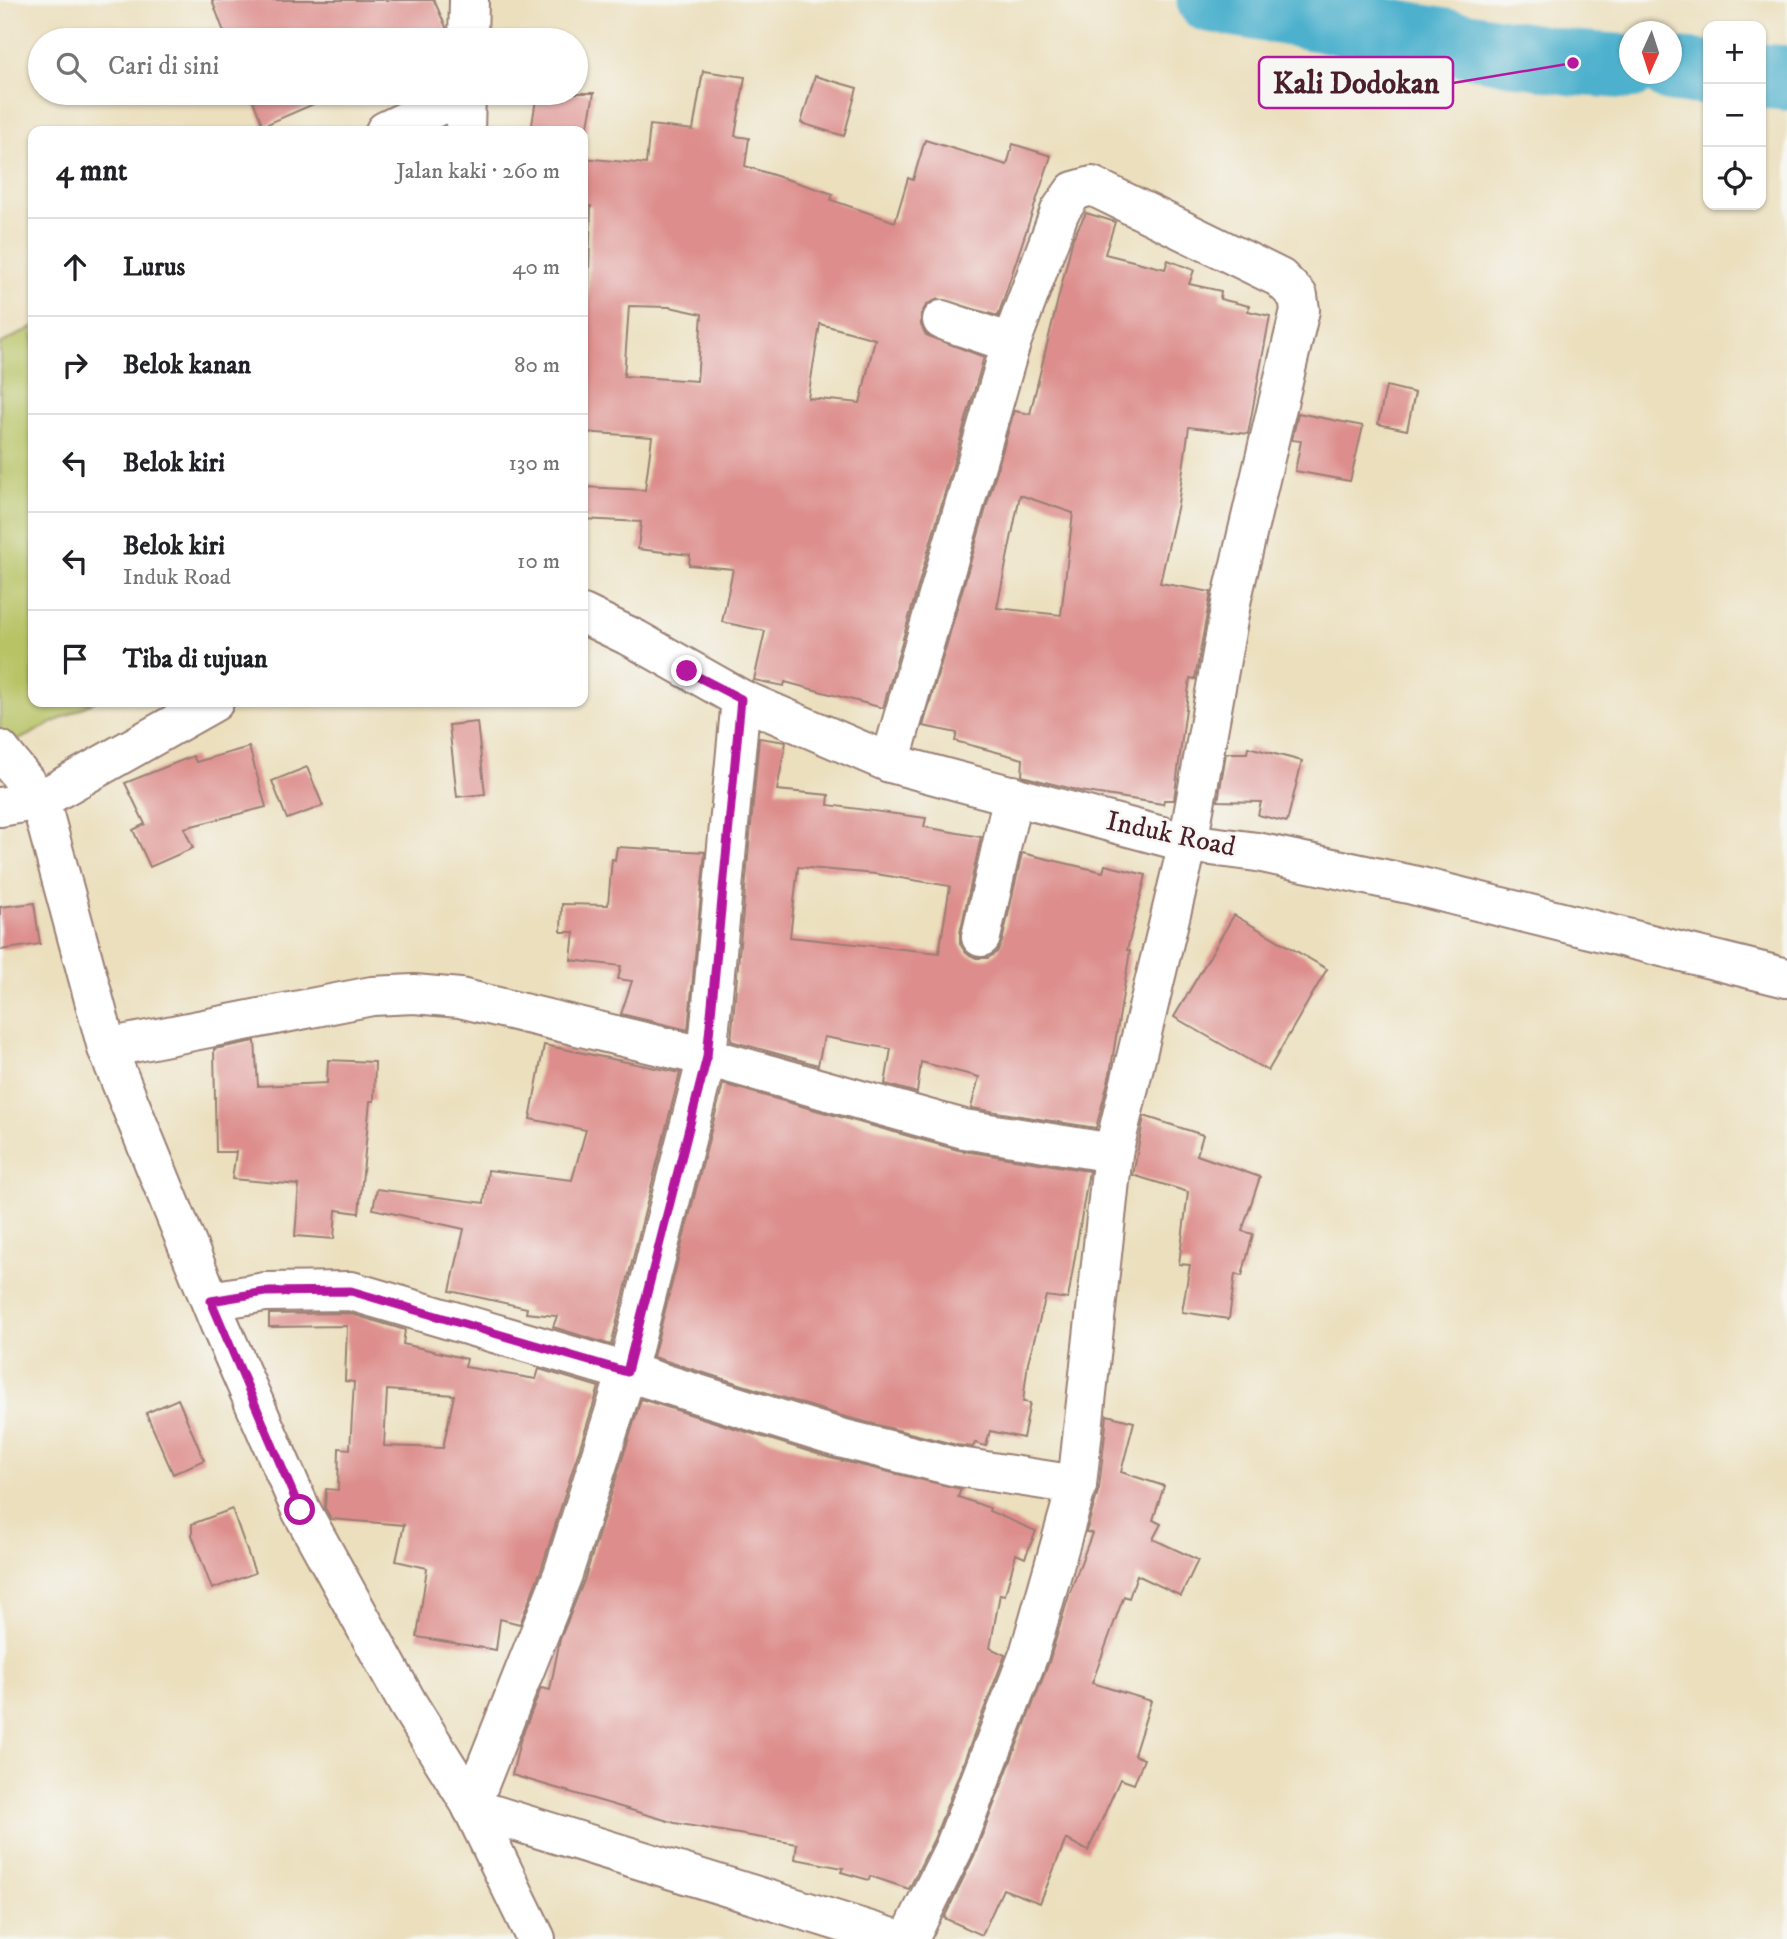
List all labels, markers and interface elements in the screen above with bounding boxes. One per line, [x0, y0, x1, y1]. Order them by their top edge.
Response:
north arrow [1619, 21, 1682, 84]
map controls [1703, 21, 1766, 210]
button: + [1703, 21, 1766, 84]
search box [28, 28, 588, 105]
icon: search [52, 48, 90, 86]
text: Cari di sini [108, 50, 219, 83]
callout: Kali Dodokan [1259, 57, 1453, 108]
text: Kali Dodokan [1273, 66, 1440, 103]
button: − [1703, 84, 1766, 147]
button: locate [1703, 147, 1766, 210]
text: 4 mnt [56, 153, 127, 190]
text: Jalan kaki · 260 m [396, 157, 560, 186]
icon: ahead [56, 248, 94, 286]
text: Lurus [123, 251, 185, 284]
text: 40 m [512, 253, 560, 282]
icon: right [56, 346, 94, 384]
text: Belok kanan [123, 349, 251, 382]
text: 80 m [514, 351, 560, 380]
icon: left [56, 444, 94, 482]
text: Belok kiri [123, 447, 225, 480]
text: 130 m [508, 449, 560, 478]
text: Belok kiri [123, 530, 225, 563]
icon: left [56, 542, 94, 580]
text: 10 m [517, 547, 560, 576]
text: Induk Road [123, 563, 231, 592]
icon: arrive [56, 640, 94, 678]
text: Tiba di tujuan [123, 643, 268, 676]
route end [671, 655, 702, 686]
street label: Induk Road [1103, 803, 1239, 865]
route start [284, 1494, 315, 1525]

